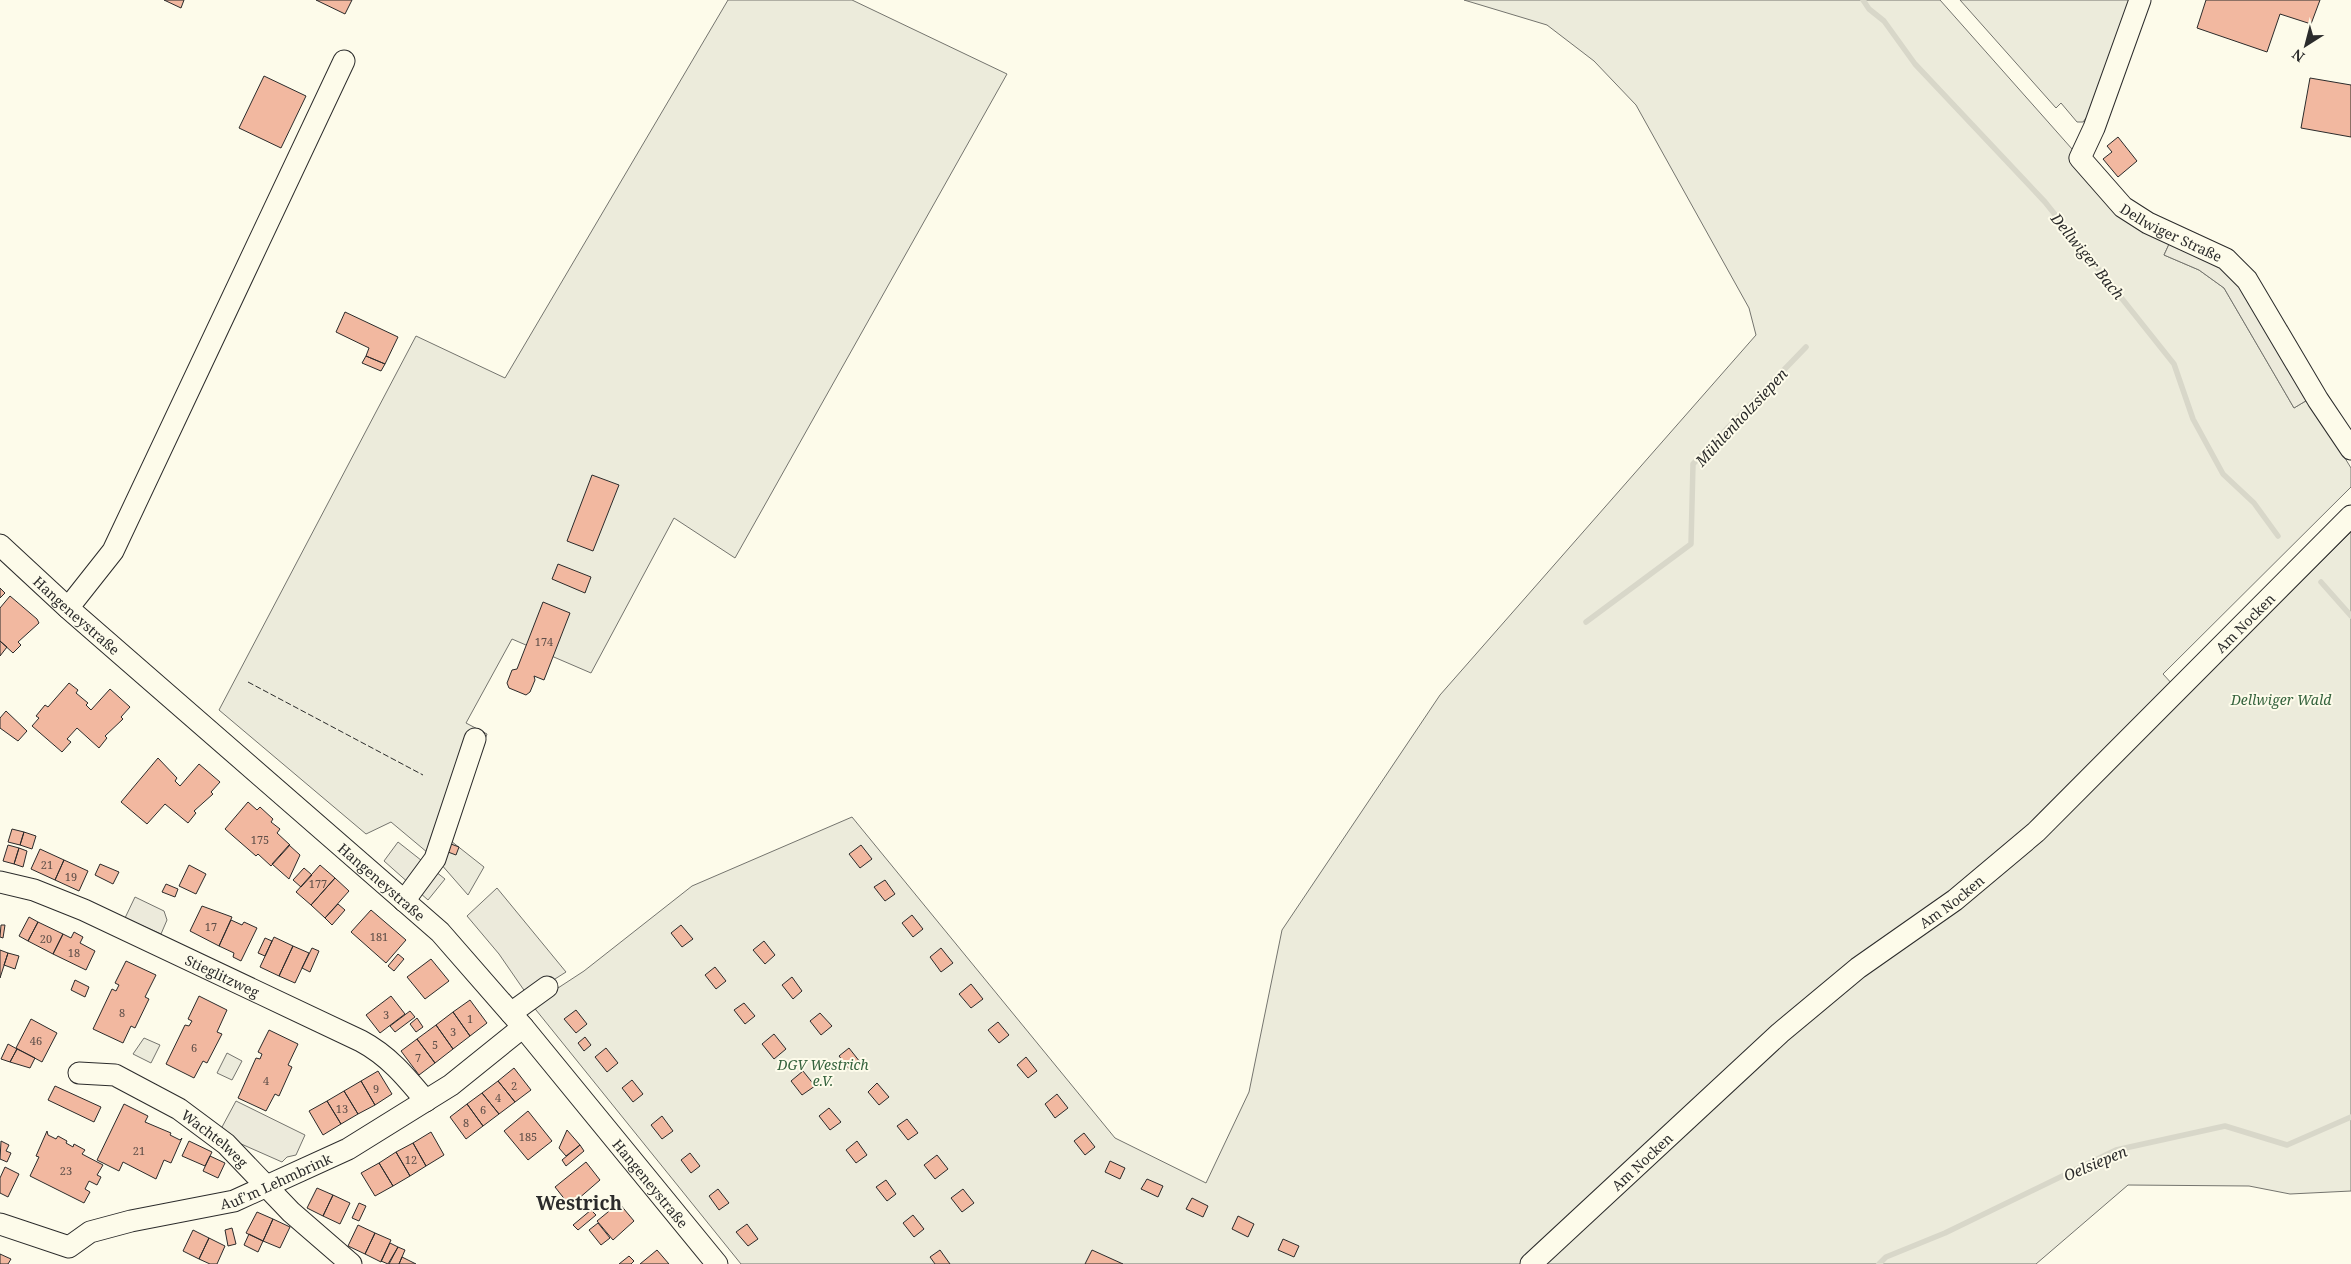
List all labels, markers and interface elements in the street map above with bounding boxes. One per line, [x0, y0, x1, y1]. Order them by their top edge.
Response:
north arrow [2281, 20, 2331, 70]
text: N [2288, 45, 2308, 67]
street label: Dellwiger Straße [2117, 198, 2225, 265]
water label: Dellwiger Bach [2046, 208, 2129, 303]
water label: Mühlenholzsiepen [1690, 364, 1792, 471]
street label: Hangeneystraße [30, 571, 124, 659]
street label: Am Nocken [2211, 589, 2279, 657]
house number: 174 [535, 634, 553, 649]
park label: Dellwiger Wald [2230, 690, 2332, 709]
house number: 175 [251, 832, 269, 847]
street label: Hangeneystraße [334, 838, 429, 925]
house number: 21 [41, 857, 53, 872]
house number: 19 [65, 869, 77, 884]
street label: Am Nocken [1915, 870, 1988, 932]
house number: 177 [309, 876, 327, 891]
house number: 17 [205, 919, 217, 934]
house number: 181 [370, 929, 388, 944]
house number: 20 [40, 931, 52, 946]
house number: 18 [68, 945, 80, 960]
street label: Stieglitzweg [182, 950, 263, 1001]
house number: 8 [119, 1005, 125, 1020]
house number: 3 [383, 1007, 389, 1022]
house number: 1 [467, 1011, 473, 1026]
house number: 3 [450, 1024, 456, 1039]
house number: 46 [30, 1033, 42, 1048]
house number: 5 [432, 1037, 438, 1052]
house number: 6 [191, 1040, 197, 1055]
house number: 7 [415, 1050, 421, 1065]
park label: DGV Westrich e.V. [776, 1055, 869, 1090]
house number: 4 [263, 1073, 269, 1088]
house number: 2 [511, 1078, 517, 1093]
house number: 9 [373, 1081, 379, 1096]
house number: 4 [495, 1090, 501, 1105]
house number: 13 [336, 1101, 348, 1116]
house number: 6 [480, 1102, 486, 1117]
street label: Wachtelweg [178, 1105, 253, 1171]
house number: 8 [463, 1115, 469, 1130]
street label: Am Nocken [1607, 1128, 1676, 1194]
house number: 185 [519, 1129, 537, 1144]
street label: Hangeneystraße [609, 1135, 693, 1232]
water label: Oelsiepen [2060, 1141, 2130, 1185]
house number: 21 [133, 1143, 145, 1158]
street label: Auf'm Lehmbrink [219, 1148, 335, 1213]
house number: 12 [405, 1152, 417, 1167]
house number: 23 [60, 1163, 72, 1178]
district label: Westrich [536, 1190, 622, 1216]

